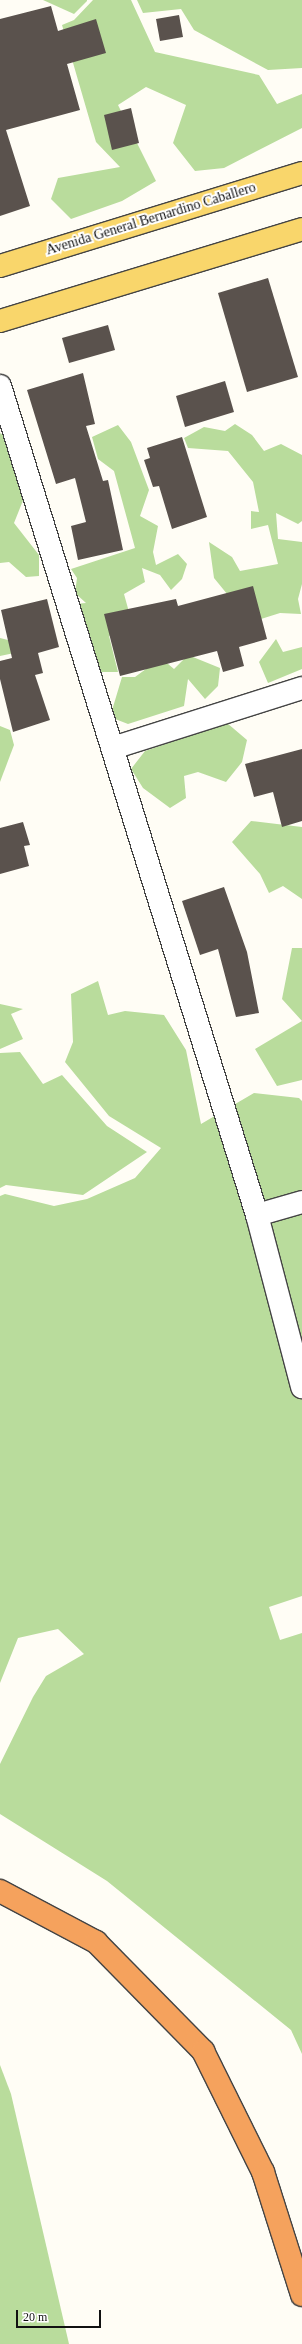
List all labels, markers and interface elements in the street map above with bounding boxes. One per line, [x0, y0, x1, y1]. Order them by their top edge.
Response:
street label: Avenida General Bernardino Caballero [44, 179, 258, 259]
scale bar [18, 2302, 103, 2328]
text: 20 m [23, 2310, 47, 2324]

